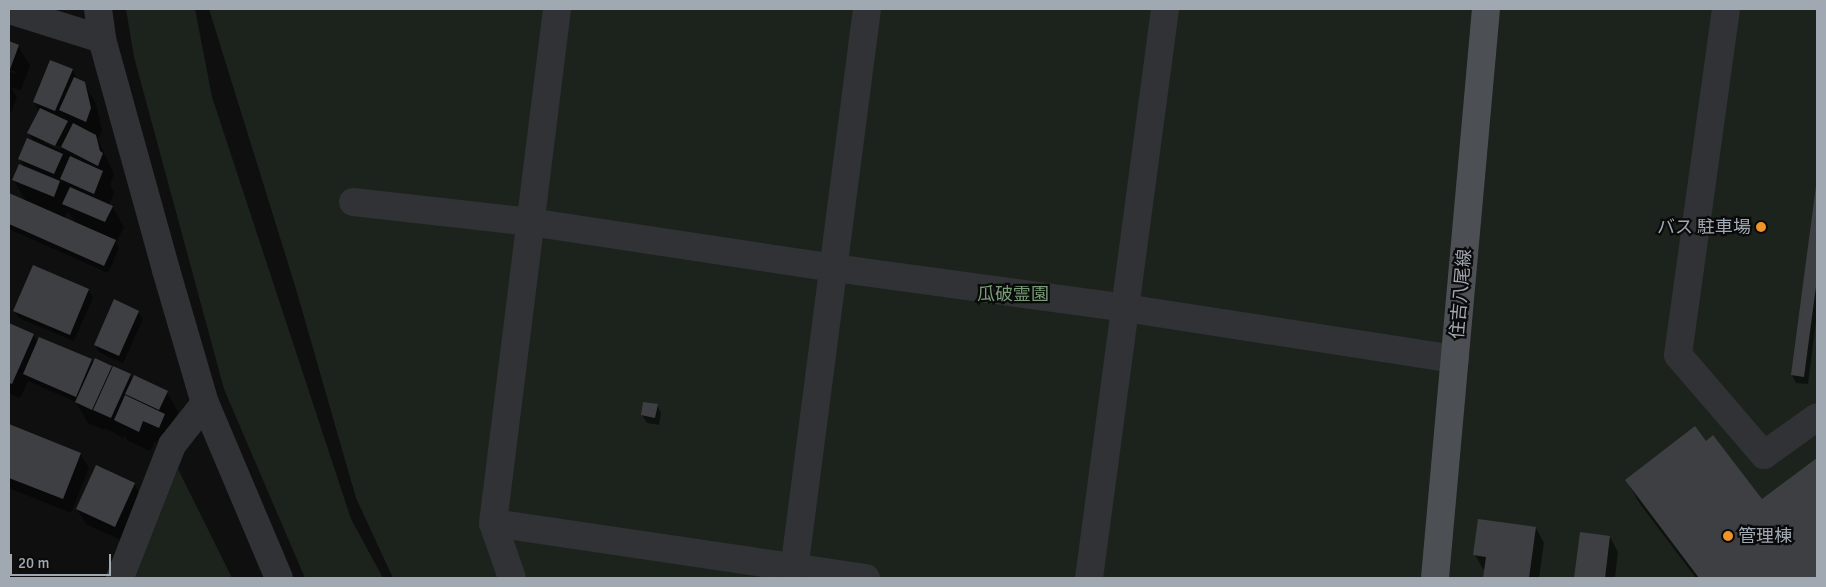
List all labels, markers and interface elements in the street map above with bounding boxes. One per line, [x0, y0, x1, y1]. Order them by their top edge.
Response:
place label: バス 駐車場 [1657, 216, 1751, 238]
marker: バス 駐車場 [1755, 221, 1767, 233]
street label: 住吉八尾線 [1446, 248, 1476, 340]
park label: 瓜破霊園 [977, 283, 1049, 305]
place label: 管理棟 [1738, 525, 1792, 547]
marker: 管理棟 [1722, 530, 1734, 542]
scale bar [12, 544, 114, 576]
text: 20 m [18, 554, 49, 572]

